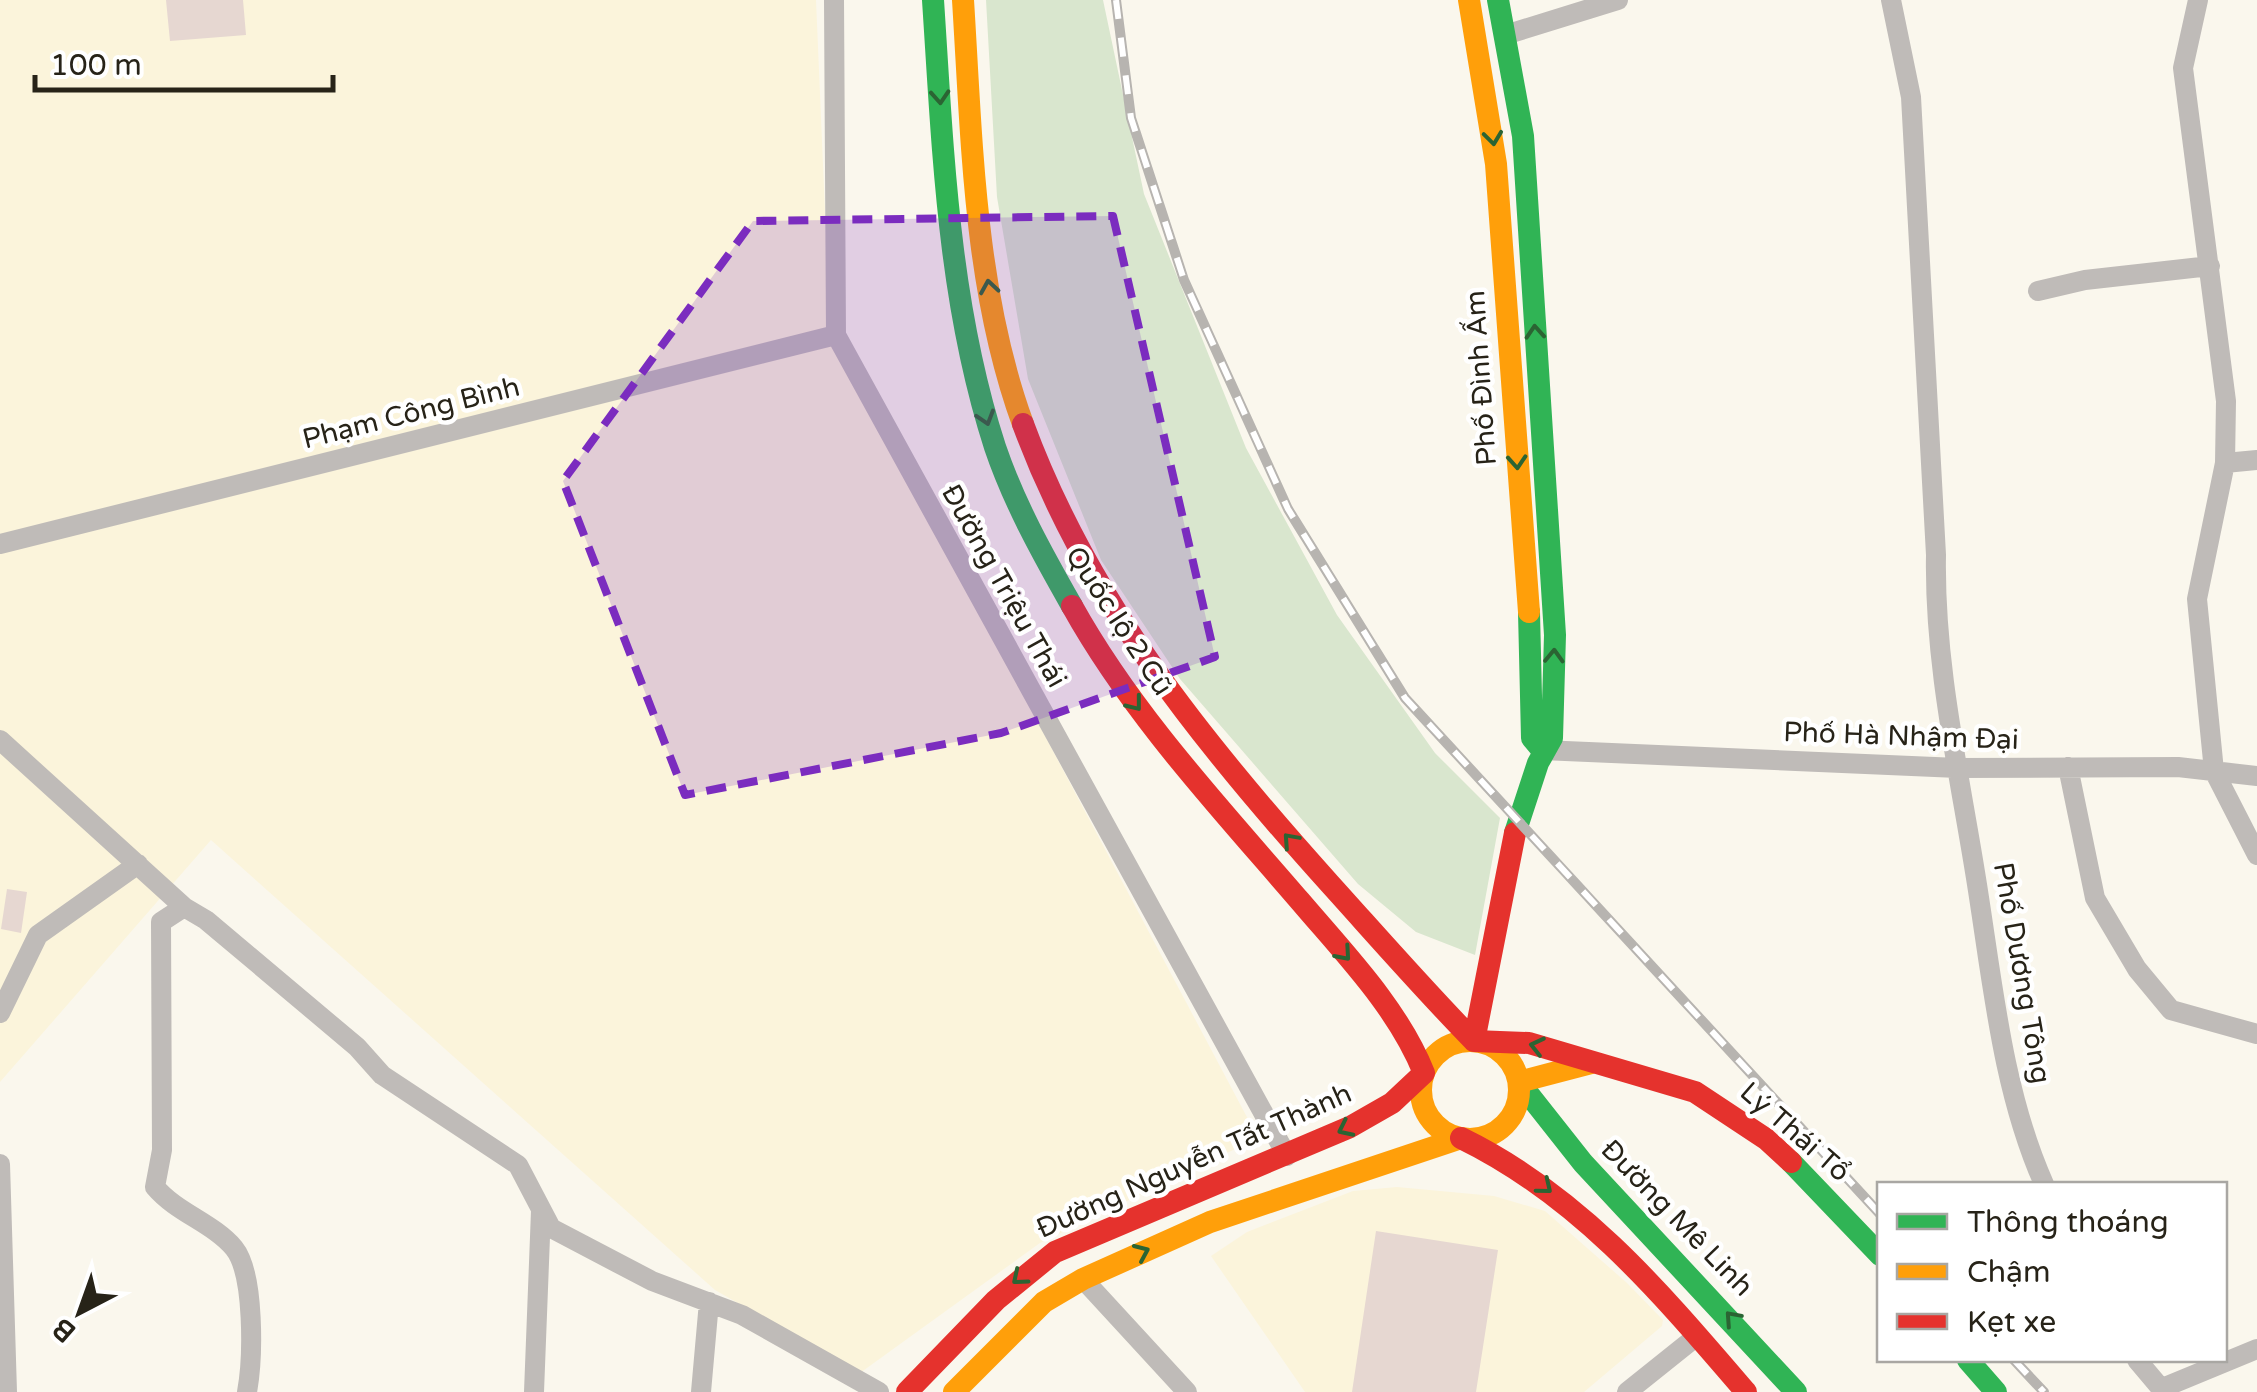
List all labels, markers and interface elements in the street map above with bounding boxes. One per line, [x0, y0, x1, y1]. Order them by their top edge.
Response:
scale bar [35, 30, 332, 92]
text: 100 m [50, 47, 142, 84]
one-way arrow [929, 90, 950, 106]
one-way arrow [1482, 130, 1503, 146]
one-way arrow [979, 279, 1000, 295]
street label: Phố Đình Ấm [1456, 289, 1504, 467]
one-way arrow [1525, 323, 1546, 339]
street label: Phạm Công Bình [299, 370, 523, 456]
one-way arrow [974, 409, 995, 426]
one-way arrow [1506, 454, 1527, 470]
street label: Đường Triệu Thái [934, 478, 1074, 694]
street label: Quốc lộ 2 Cũ [1058, 540, 1180, 702]
one-way arrow [1543, 647, 1564, 663]
one-way arrow [1124, 693, 1141, 711]
street label: Phố Hà Nhậm Đại [1783, 715, 2019, 757]
one-way arrow [1284, 833, 1302, 852]
street label: Phố Dương Tông [1986, 860, 2058, 1086]
one-way arrow [1332, 942, 1350, 960]
one-way arrow [1529, 1036, 1546, 1057]
street label: Lý Thái Tổ [1733, 1075, 1857, 1189]
street label: Đường Nguyễn Tất Thành [1031, 1076, 1357, 1246]
one-way arrow [1337, 1116, 1355, 1136]
street label: Đường Mê Linh [1594, 1133, 1760, 1303]
one-way arrow [1533, 1175, 1551, 1193]
legend [1877, 1182, 2227, 1362]
text: Thông thoáng [1967, 1204, 2169, 1241]
one-way arrow [1132, 1244, 1150, 1264]
text: Chậm [1967, 1254, 2051, 1291]
north arrow [30, 1262, 130, 1362]
one-way arrow [1012, 1266, 1030, 1284]
text: Kẹt xe [1967, 1304, 2056, 1341]
text: B [46, 1311, 83, 1349]
one-way arrow [1726, 1311, 1744, 1330]

